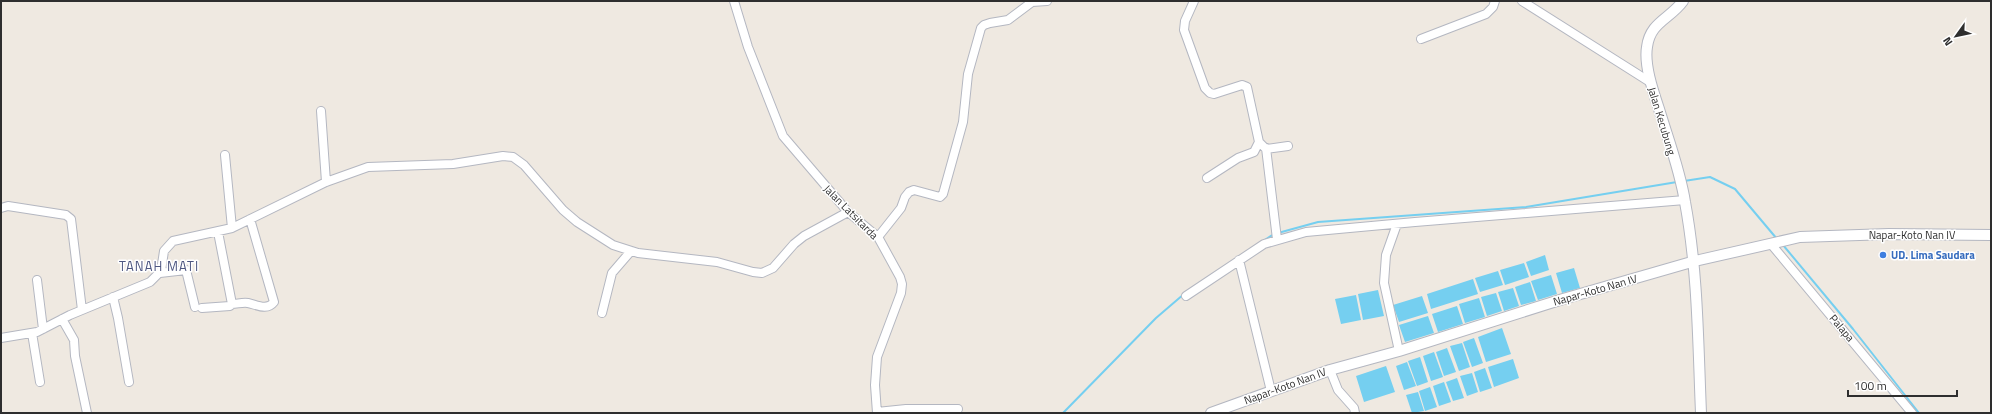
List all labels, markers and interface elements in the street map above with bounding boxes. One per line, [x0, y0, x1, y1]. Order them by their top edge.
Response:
north arrow [1936, 16, 1976, 56]
text: N [1939, 34, 1956, 49]
street label: Jalan Kecubung [1644, 85, 1680, 157]
street label: Jalan Latsitarda [820, 181, 882, 243]
street label: Napar-Koto Nan IV [1869, 227, 1956, 243]
place label: UD. Lima Saudara [1891, 247, 1975, 263]
marker: UD. Lima Saudara [1878, 250, 1888, 260]
district label: TANAH MATI [119, 256, 199, 276]
street label: Napar-Koto Nan IV [1551, 270, 1639, 310]
street label: Palapa [1826, 311, 1859, 346]
street label: Napar-Koto Nan IV [1242, 363, 1329, 408]
scale bar [1848, 372, 1957, 398]
text: 100 m [1854, 376, 1887, 395]

